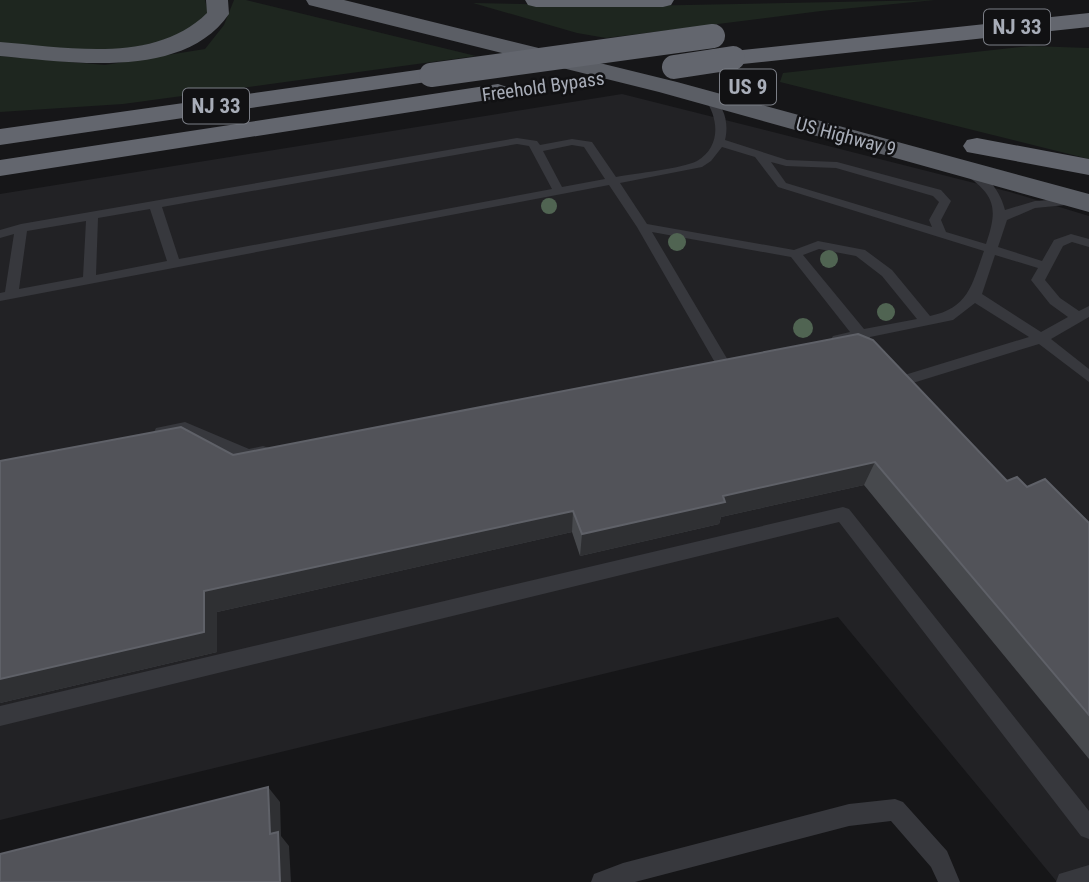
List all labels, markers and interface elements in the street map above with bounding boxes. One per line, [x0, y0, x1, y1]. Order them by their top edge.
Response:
road number: NJ 33 [984, 10, 1050, 44]
street label: Freehold Bypass [480, 67, 606, 106]
road number: US 9 [720, 70, 776, 104]
road number: NJ 33 [183, 88, 249, 124]
street label: US Highway 9 [793, 112, 898, 161]

